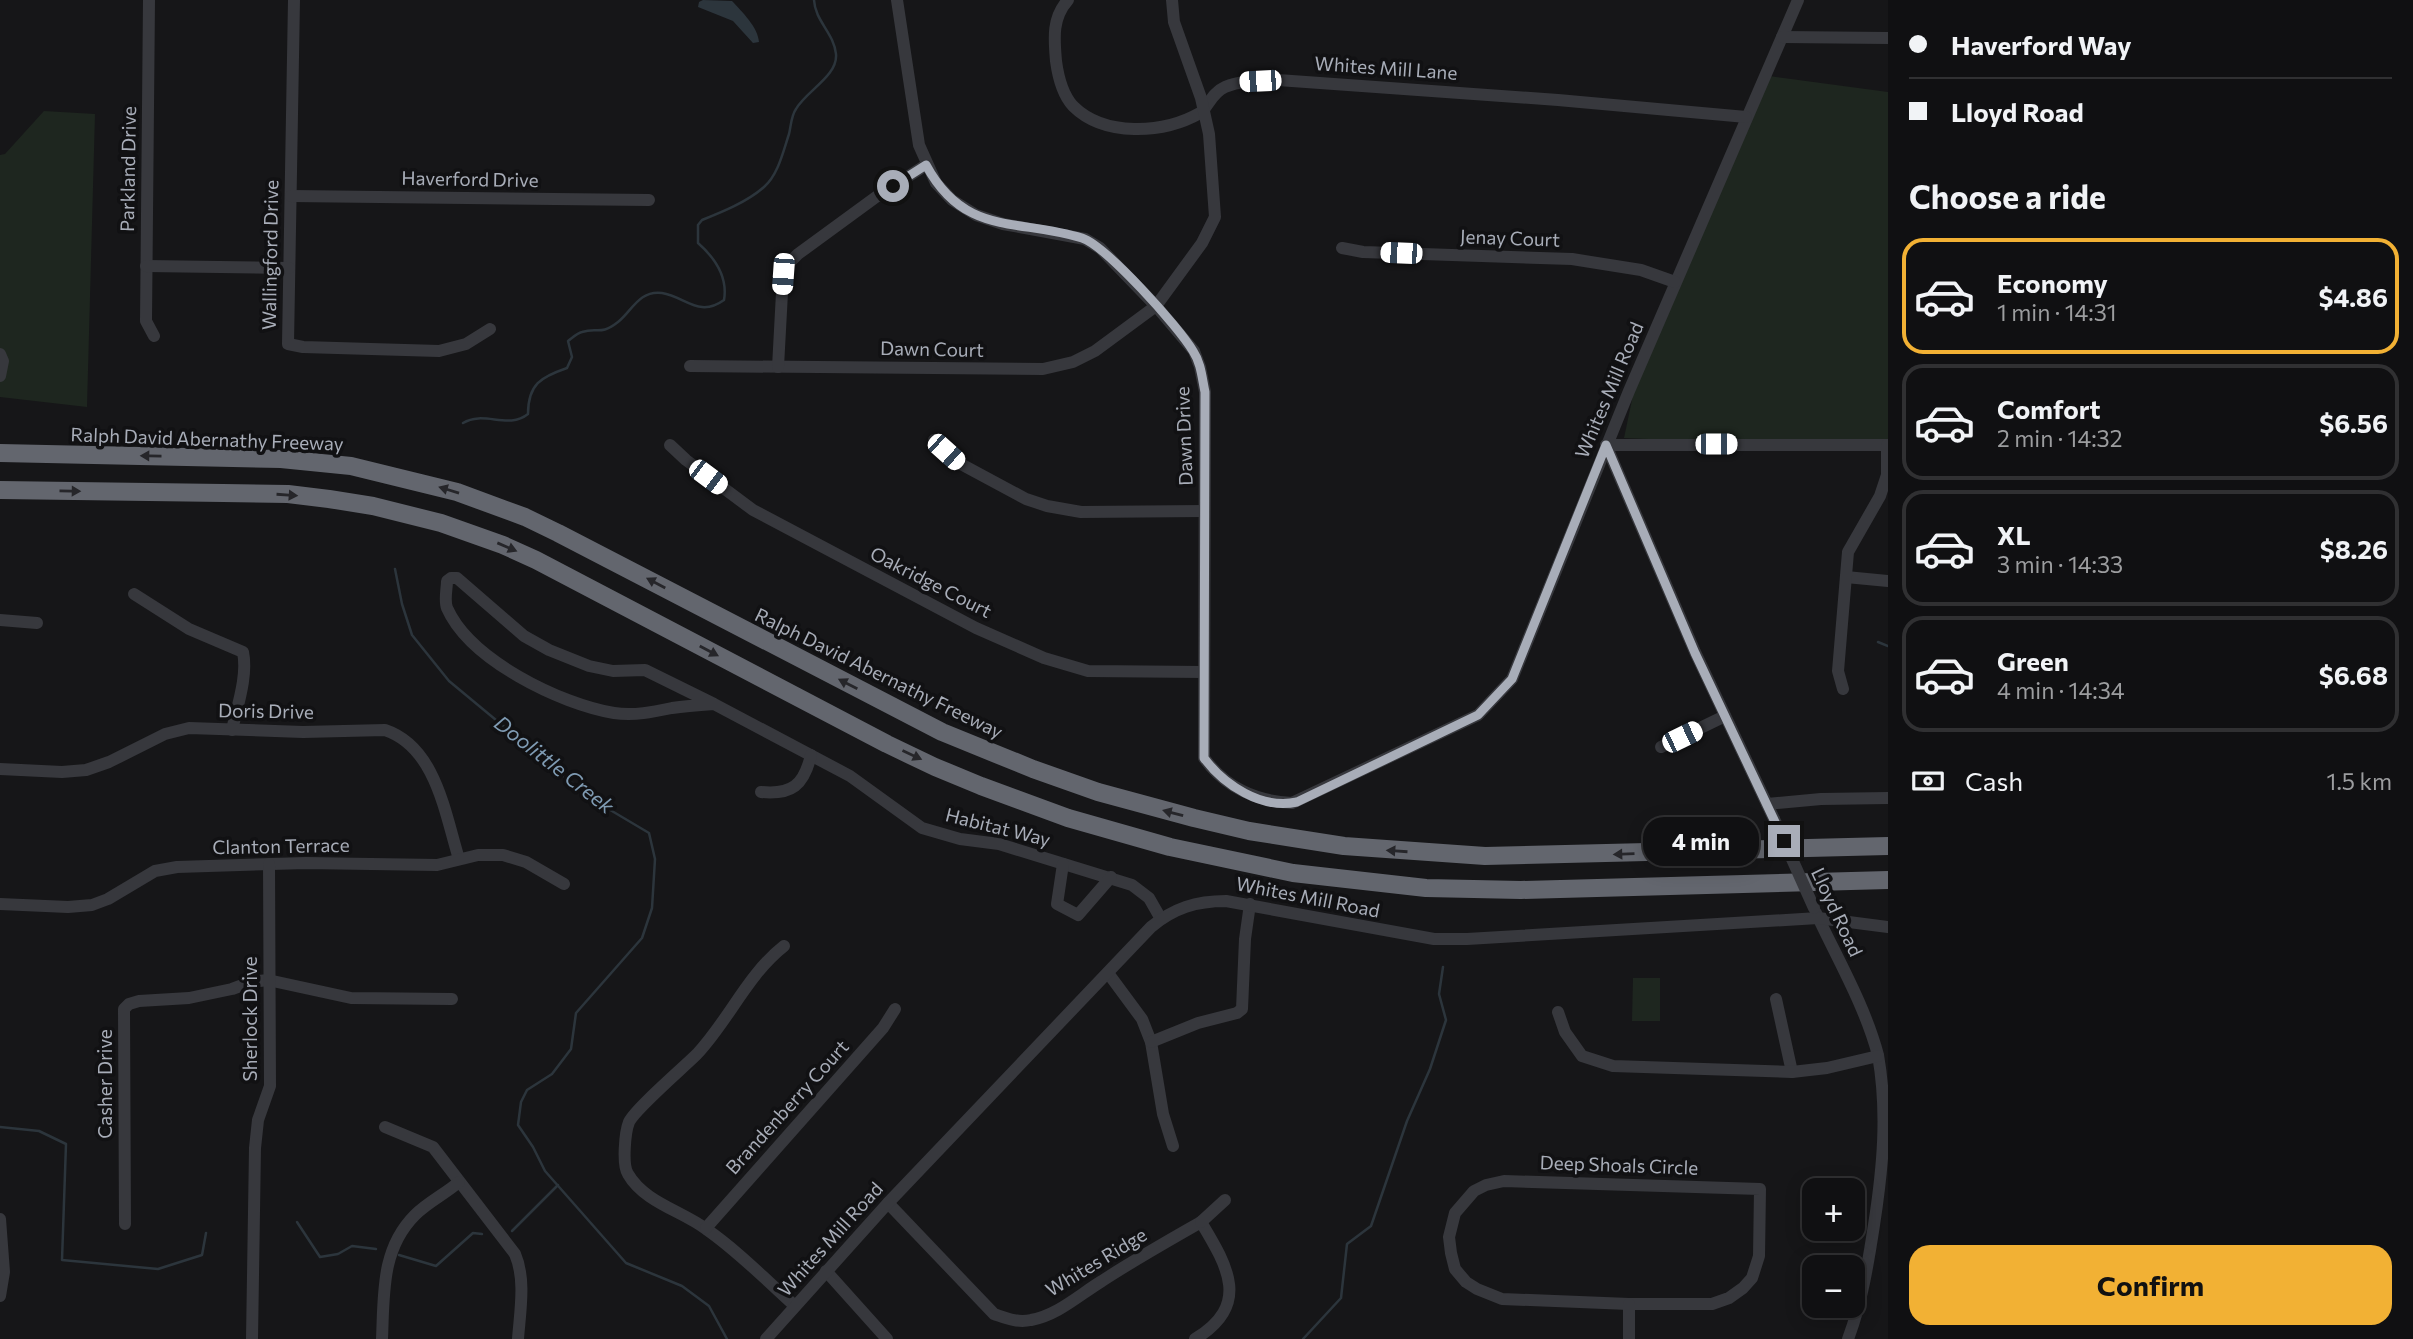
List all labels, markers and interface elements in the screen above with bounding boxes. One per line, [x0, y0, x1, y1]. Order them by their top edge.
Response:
text: Haverford Way [1951, 29, 2132, 60]
street label: Whites Mill Lane [1314, 51, 1458, 84]
car [1239, 69, 1282, 93]
text: Lloyd Road [1951, 96, 2084, 127]
street label: Parkland Drive [115, 106, 140, 232]
street label: Haverford Drive [401, 166, 539, 191]
route start [877, 170, 909, 202]
text: Choose a ride [1909, 176, 2106, 216]
street label: Wallingford Drive [257, 180, 282, 330]
street label: Jenay Court [1460, 224, 1561, 251]
car [1380, 242, 1423, 264]
car [772, 252, 795, 296]
icon: car [1913, 265, 1976, 328]
text: Economy [1997, 267, 2108, 298]
text: $4.86 [2319, 281, 2388, 312]
text: 1 min · 14:31 [1997, 298, 2117, 326]
street label: Whites Mill Road [1569, 318, 1648, 461]
street label: Dawn Court [880, 336, 984, 361]
street label: Dawn Drive [1170, 386, 1197, 486]
icon: car [1913, 391, 1976, 454]
text: Comfort [1997, 393, 2100, 424]
text: $6.56 [2319, 407, 2388, 438]
street label: Ralph David Abernathy Freeway [70, 422, 344, 455]
text: 2 min · 14:32 [1997, 424, 2122, 452]
car [924, 430, 969, 474]
car [1696, 434, 1738, 455]
one-way arrow [140, 451, 162, 462]
car [685, 456, 732, 498]
one-way arrow [438, 484, 459, 494]
one-way arrow [59, 485, 81, 497]
one-way arrow [276, 490, 298, 501]
icon: car [1913, 517, 1976, 580]
text: XL [1997, 519, 2031, 550]
text: $8.26 [2320, 533, 2388, 564]
one-way arrow [497, 541, 517, 553]
street label: Oakridge Court [867, 541, 996, 622]
text: 3 min · 14:33 [1997, 550, 2123, 578]
one-way arrow [646, 577, 666, 589]
street label: Ralph David Abernathy Freeway [751, 602, 1007, 743]
icon: car [1913, 643, 1976, 706]
one-way arrow [700, 645, 719, 657]
text: Green [1997, 645, 2069, 676]
text: $6.68 [2319, 659, 2388, 690]
text: 4 min · 14:34 [1997, 676, 2125, 704]
one-way arrow [838, 678, 858, 690]
street label: Doris Drive [218, 698, 314, 723]
water label: Doolittle Creek [490, 709, 620, 819]
car [1659, 718, 1706, 756]
one-way arrow [901, 750, 922, 761]
icon: cash [1909, 762, 1947, 800]
text: Cash [1965, 765, 2023, 796]
text: 1.5 km [2327, 767, 2392, 795]
street label: Habitat Way [943, 802, 1053, 851]
one-way arrow [1161, 807, 1183, 818]
callout: 4 min [1644, 816, 1760, 866]
route end [1768, 825, 1800, 857]
text: 4 min [1672, 827, 1730, 855]
street label: Clanton Terrace [212, 833, 350, 858]
one-way arrow [1385, 845, 1407, 856]
one-way arrow [1613, 848, 1635, 860]
street label: Lloyd Road [1807, 864, 1868, 960]
street label: Whites Mill Road [1234, 871, 1382, 922]
street label: Sherlock Drive [238, 956, 261, 1082]
street label: Casher Drive [93, 1029, 116, 1139]
street label: Brandenberry Court [720, 1035, 853, 1179]
street label: Deep Shoals Circle [1539, 1150, 1699, 1179]
street label: Whites Mill Road [772, 1177, 887, 1301]
map controls [1802, 1178, 1865, 1318]
button: + [1802, 1178, 1865, 1241]
street label: Whites Ridge [1041, 1222, 1150, 1301]
button: Confirm [1909, 1245, 2392, 1325]
button: − [1802, 1255, 1865, 1318]

